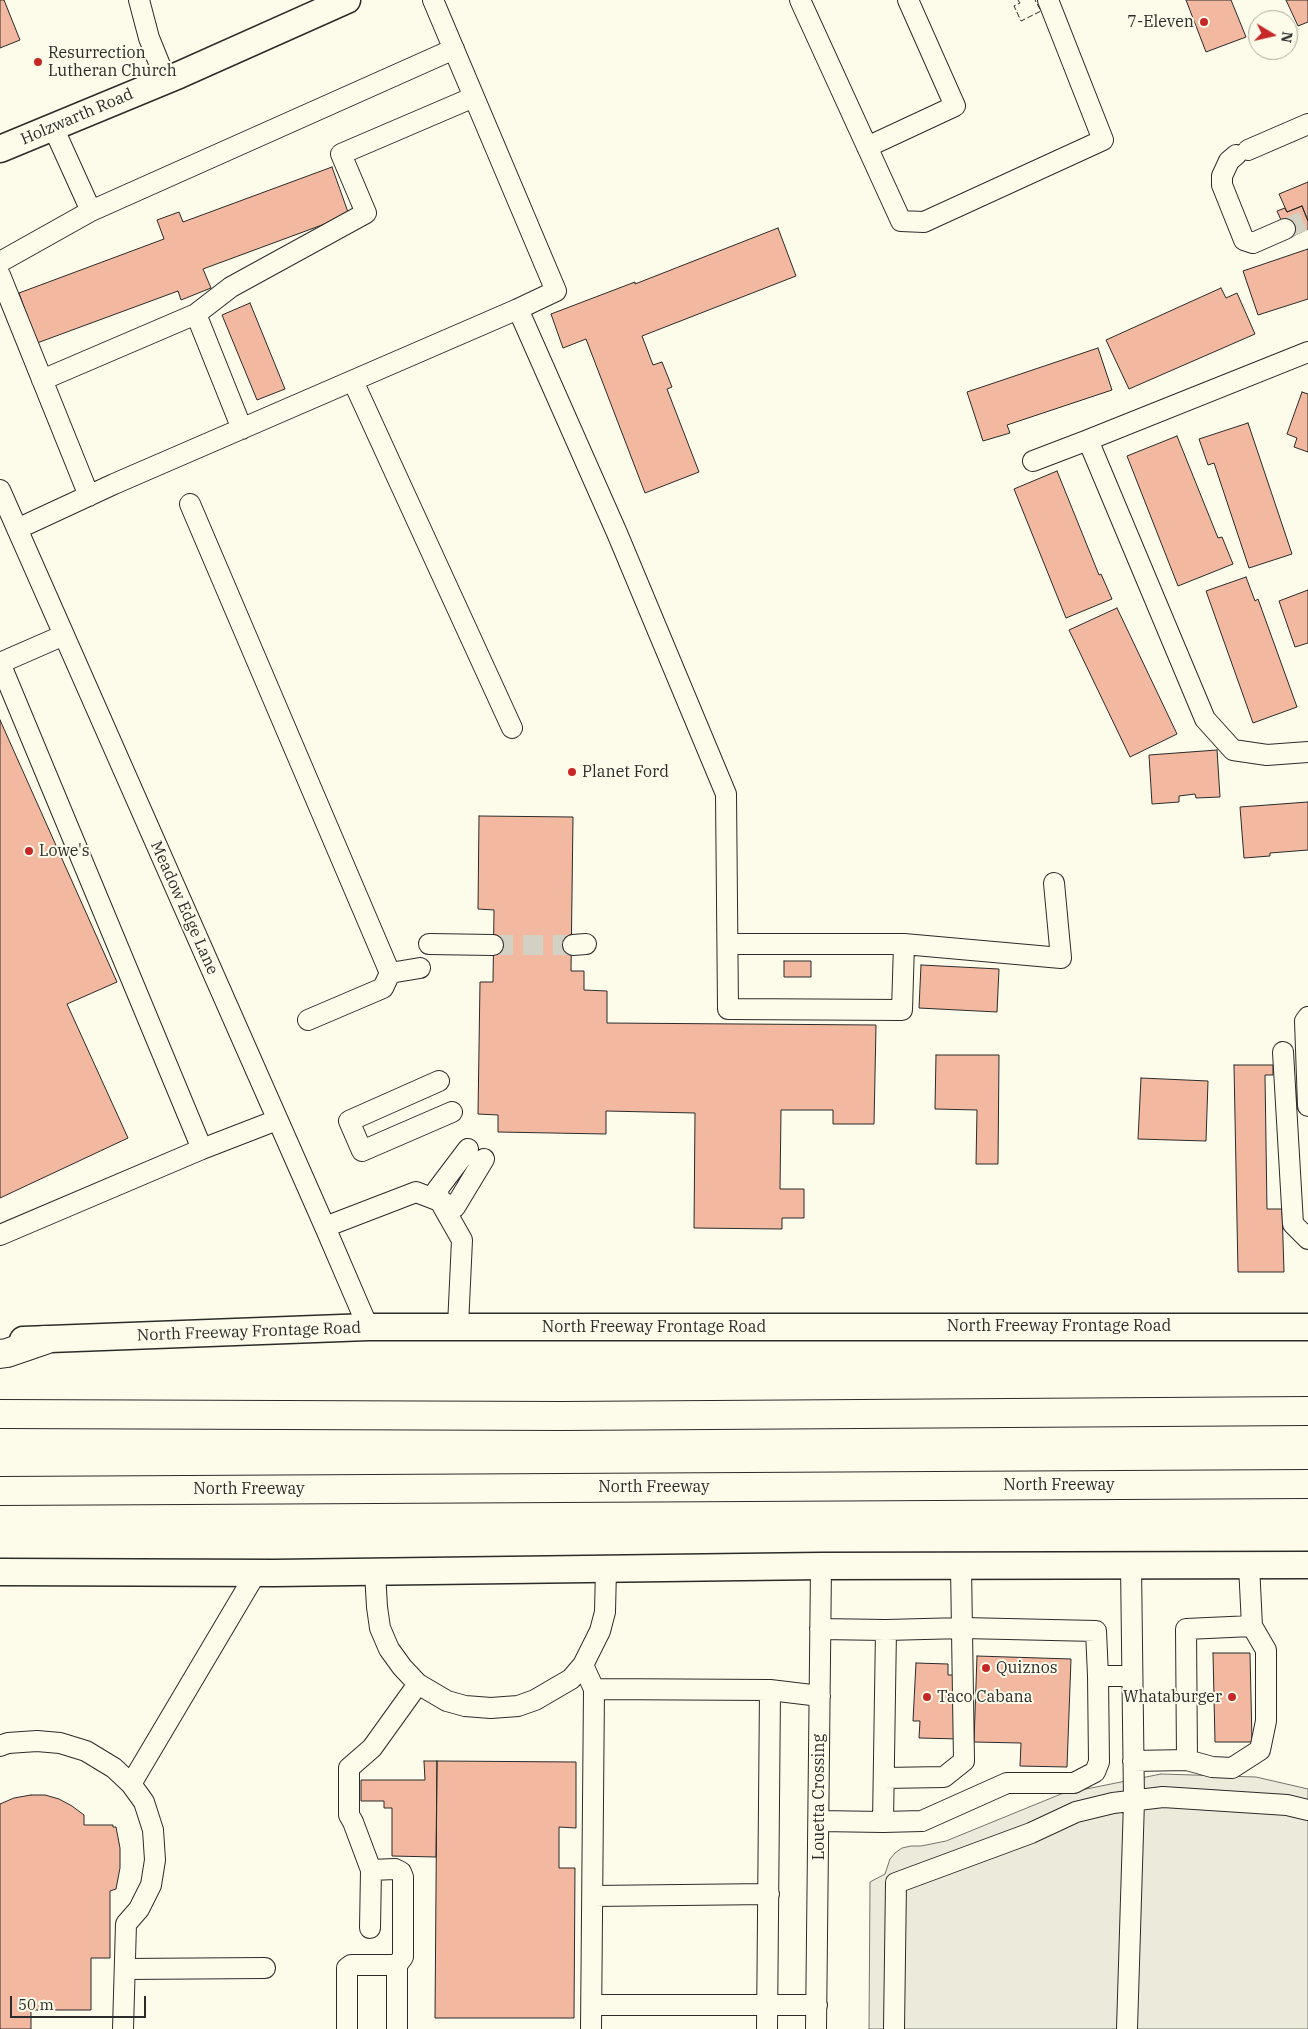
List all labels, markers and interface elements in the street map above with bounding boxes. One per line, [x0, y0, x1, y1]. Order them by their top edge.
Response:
north arrow [1248, 10, 1298, 60]
place label: 7-Eleven [1127, 12, 1194, 32]
marker: 7-Eleven [1198, 16, 1210, 28]
text: N [1277, 30, 1297, 44]
place label: Resurrection Lutheran Church [48, 43, 177, 81]
marker: Resurrection Lutheran Church [32, 56, 44, 68]
street label: Holzwarth Road [18, 85, 136, 149]
place label: Planet Ford [582, 762, 669, 782]
marker: Planet Ford [566, 766, 578, 778]
street label: Meadow Edge Lane [146, 838, 222, 978]
place label: Lowe's [39, 841, 90, 861]
marker: Lowe's [23, 845, 35, 857]
street label: North Freeway Frontage Road [947, 1316, 1171, 1336]
street label: North Freeway Frontage Road [542, 1317, 766, 1337]
street label: North Freeway Frontage Road [137, 1318, 361, 1346]
street label: North Freeway [1003, 1475, 1115, 1495]
street label: North Freeway [598, 1477, 710, 1497]
street label: North Freeway [193, 1479, 305, 1499]
place label: Quiznos [996, 1658, 1058, 1678]
marker: Quiznos [980, 1662, 992, 1674]
place label: Taco Cabana [937, 1687, 1033, 1707]
place label: Whataburger [1123, 1687, 1222, 1707]
marker: Taco Cabana [921, 1691, 933, 1703]
marker: Whataburger [1226, 1691, 1238, 1703]
street label: Louetta Crossing [809, 1734, 829, 1860]
scale bar [12, 1986, 149, 2018]
text: 50 m [18, 1995, 54, 2014]

